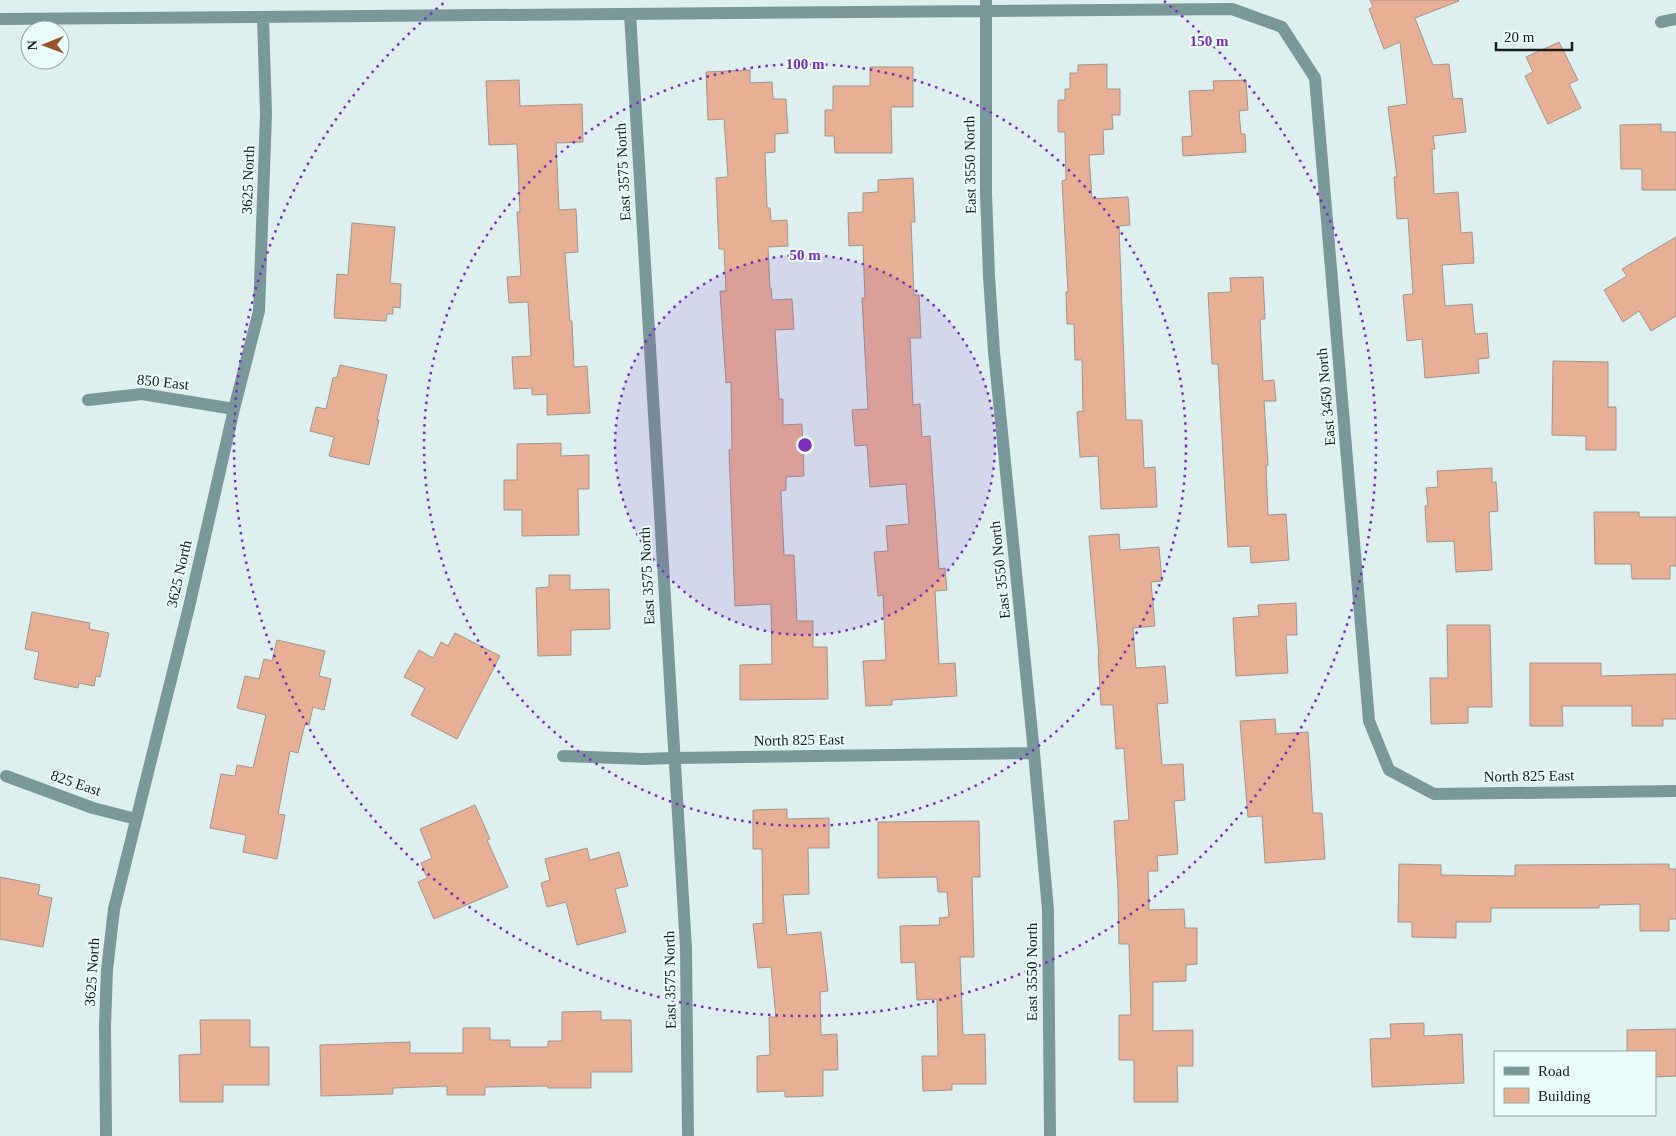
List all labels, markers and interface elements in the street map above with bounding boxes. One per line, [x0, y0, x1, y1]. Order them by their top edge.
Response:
north arrow [20, 20, 70, 70]
scale bar [1496, 20, 1572, 52]
text: 20 m [1504, 29, 1535, 45]
text: 150 m [1190, 33, 1229, 49]
text: N [25, 40, 40, 50]
text: 100 m [786, 56, 825, 72]
street label: East 3550 North [961, 115, 979, 214]
street label: East 3575 North [612, 122, 634, 222]
street label: 3625 North [239, 145, 257, 215]
text: 50 m [789, 247, 821, 263]
street label: East 3450 North [1314, 347, 1338, 447]
street label: 850 East [136, 371, 191, 393]
centre of rings [796, 436, 814, 454]
street label: East 3550 North [987, 520, 1013, 620]
street label: East 3575 North [636, 526, 658, 626]
street label: 3625 North [163, 538, 195, 609]
street label: North 825 East [753, 731, 845, 749]
street label: 825 East [49, 767, 104, 799]
street label: North 825 East [1483, 767, 1575, 785]
street label: East 3550 North [1024, 922, 1040, 1021]
street label: East 3575 North [661, 930, 679, 1029]
street label: 3625 North [82, 937, 102, 1007]
legend [1494, 1051, 1656, 1116]
text: Road [1538, 1063, 1570, 1079]
text: Building [1538, 1088, 1591, 1104]

